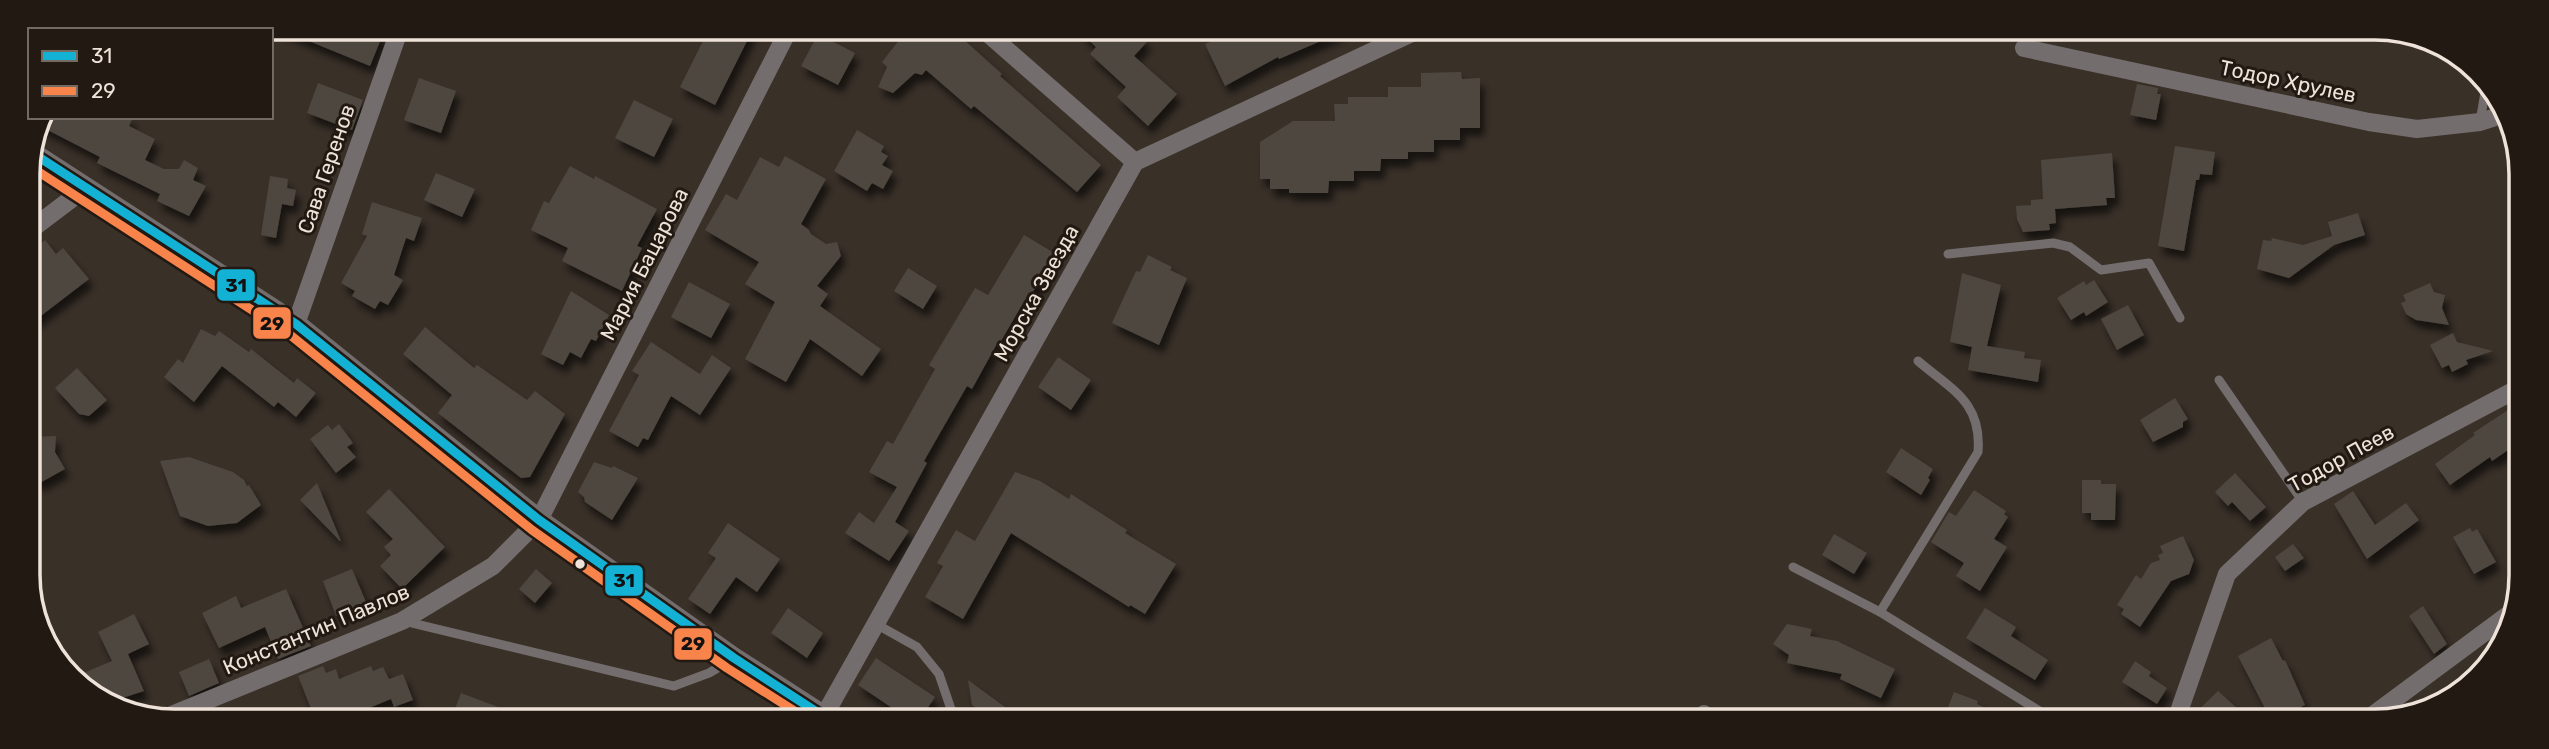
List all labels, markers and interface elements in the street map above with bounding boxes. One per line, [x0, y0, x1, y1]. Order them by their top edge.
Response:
legend [28, 28, 273, 119]
text: 31 [91, 43, 112, 68]
street label: Тодор Хрулев [2218, 54, 2358, 108]
text: 29 [91, 78, 116, 103]
street label: Сава Геренов [292, 101, 360, 237]
street label: Мария Бацарова [595, 184, 693, 344]
street label: Морска Звезда [988, 220, 1084, 366]
line badge: 31 [216, 268, 256, 302]
text: 31 [225, 274, 247, 297]
line badge: 29 [252, 306, 292, 340]
text: 29 [260, 312, 284, 335]
street label: Тодор Пеев [2284, 419, 2398, 497]
unlabelled marker [573, 557, 587, 571]
line badge: 31 [604, 564, 644, 597]
text: 31 [613, 569, 635, 592]
street label: Константин Павлов [219, 578, 413, 680]
line badge: 29 [673, 627, 713, 661]
text: 29 [681, 632, 705, 655]

